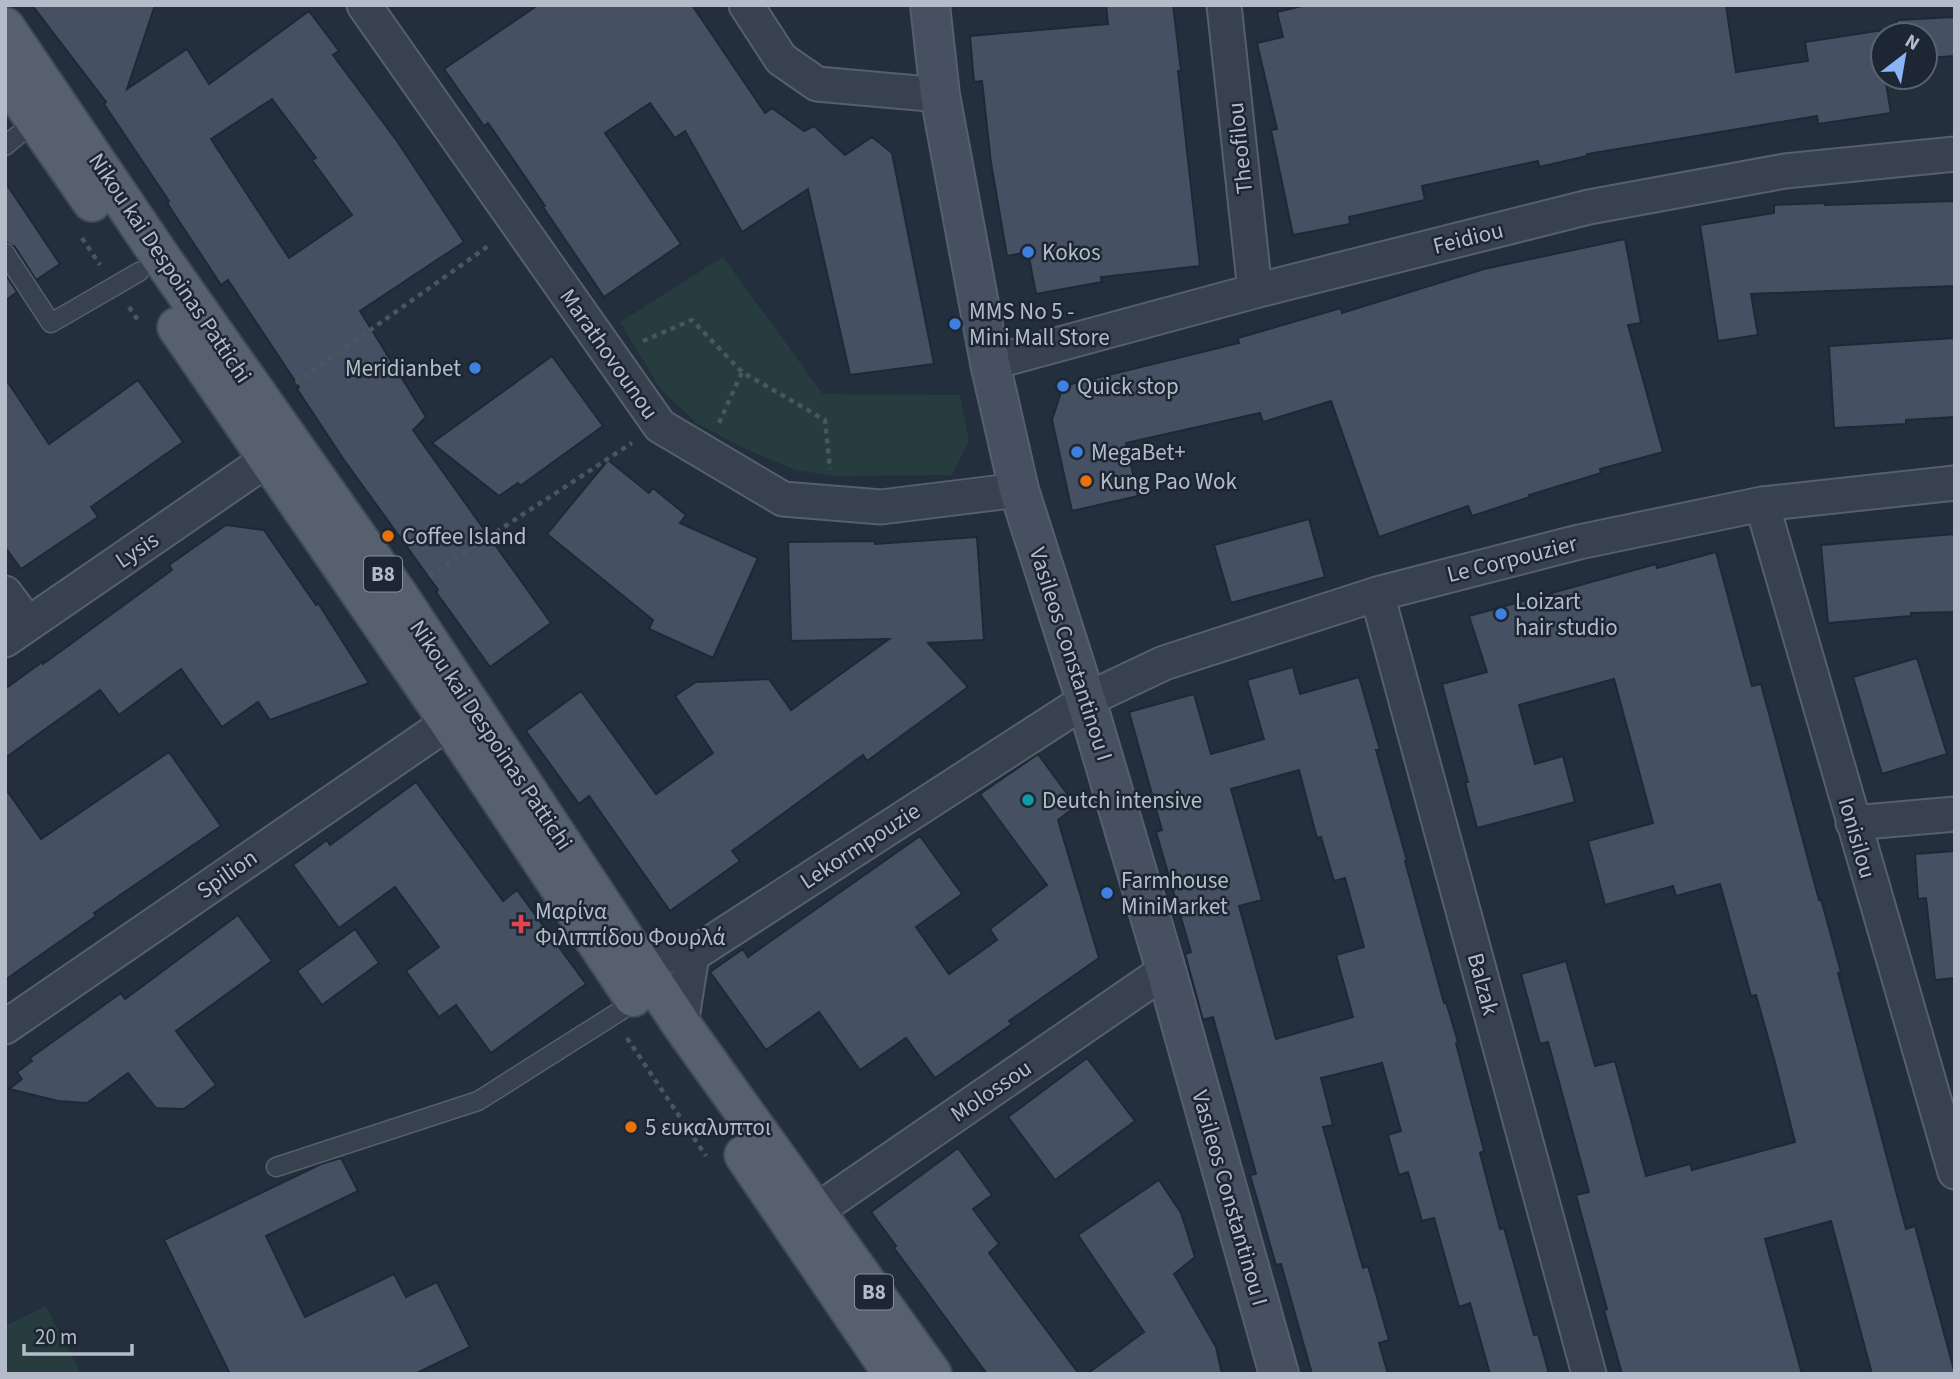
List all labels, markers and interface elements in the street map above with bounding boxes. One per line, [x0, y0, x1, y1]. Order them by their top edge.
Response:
north arrow [1869, 21, 1939, 91]
text: N [1900, 28, 1924, 58]
street label: Theofilou [1219, 101, 1261, 195]
street label: Nikou kai Despoinas Pattichi [80, 146, 260, 390]
street label: Feidiou [1429, 213, 1507, 263]
place label: Kokos [1042, 236, 1101, 269]
marker: Kokos [1020, 244, 1036, 260]
street label: Marathovounou [552, 282, 666, 426]
place label: MMS No 5 - Mini Mall Store [969, 295, 1110, 354]
marker: MMS No 5 - Mini Mall Store [947, 316, 963, 332]
place label: Meridianbet [345, 352, 461, 385]
marker: Meridianbet [467, 360, 483, 376]
place label: Quick stop [1077, 370, 1179, 403]
marker: Quick stop [1055, 378, 1071, 394]
place label: MegaBet+ [1091, 436, 1186, 469]
marker: MegaBet+ [1069, 444, 1085, 460]
place label: Kung Pao Wok [1100, 465, 1238, 498]
marker: Kung Pao Wok [1078, 473, 1094, 489]
place label: Coffee Island [402, 520, 527, 553]
street label: Lysis [109, 523, 165, 577]
street label: Le Corpouzier [1443, 527, 1582, 591]
marker: Coffee Island [380, 528, 396, 544]
street label: Vasileos Constantinou I [1021, 543, 1121, 765]
road number: B8 [364, 556, 402, 592]
place label: Loizart hair studio [1515, 585, 1618, 644]
marker: Loizart hair studio [1493, 606, 1509, 622]
street label: Nikou kai Despoinas Pattichi [401, 613, 581, 857]
place label: Deutch intensive [1042, 784, 1202, 817]
marker: Deutch intensive [1020, 792, 1036, 808]
street label: Ionisilou [1830, 794, 1884, 882]
street label: Lekormpouzie [793, 795, 927, 897]
street label: Spilion [190, 841, 264, 907]
place label: Farmhouse MiniMarket [1121, 864, 1229, 923]
marker: Farmhouse MiniMarket [1099, 885, 1115, 901]
place label: Μαρίνα Φιλιππίδου Φουρλά [535, 895, 726, 954]
marker: Μαρίνα Φιλιππίδου Φουρλά [513, 916, 529, 932]
street label: Balzak [1459, 949, 1507, 1019]
street label: Molossou [944, 1052, 1038, 1130]
street label: Vasileos Constantinou I [1183, 1086, 1277, 1310]
place label: 5 ευκαλυπτοι [645, 1111, 771, 1144]
marker: 5 ευκαλυπτοι [623, 1119, 639, 1135]
road number: B8 [855, 1274, 893, 1310]
scale bar [24, 1312, 133, 1356]
text: 20 m [35, 1322, 77, 1352]

